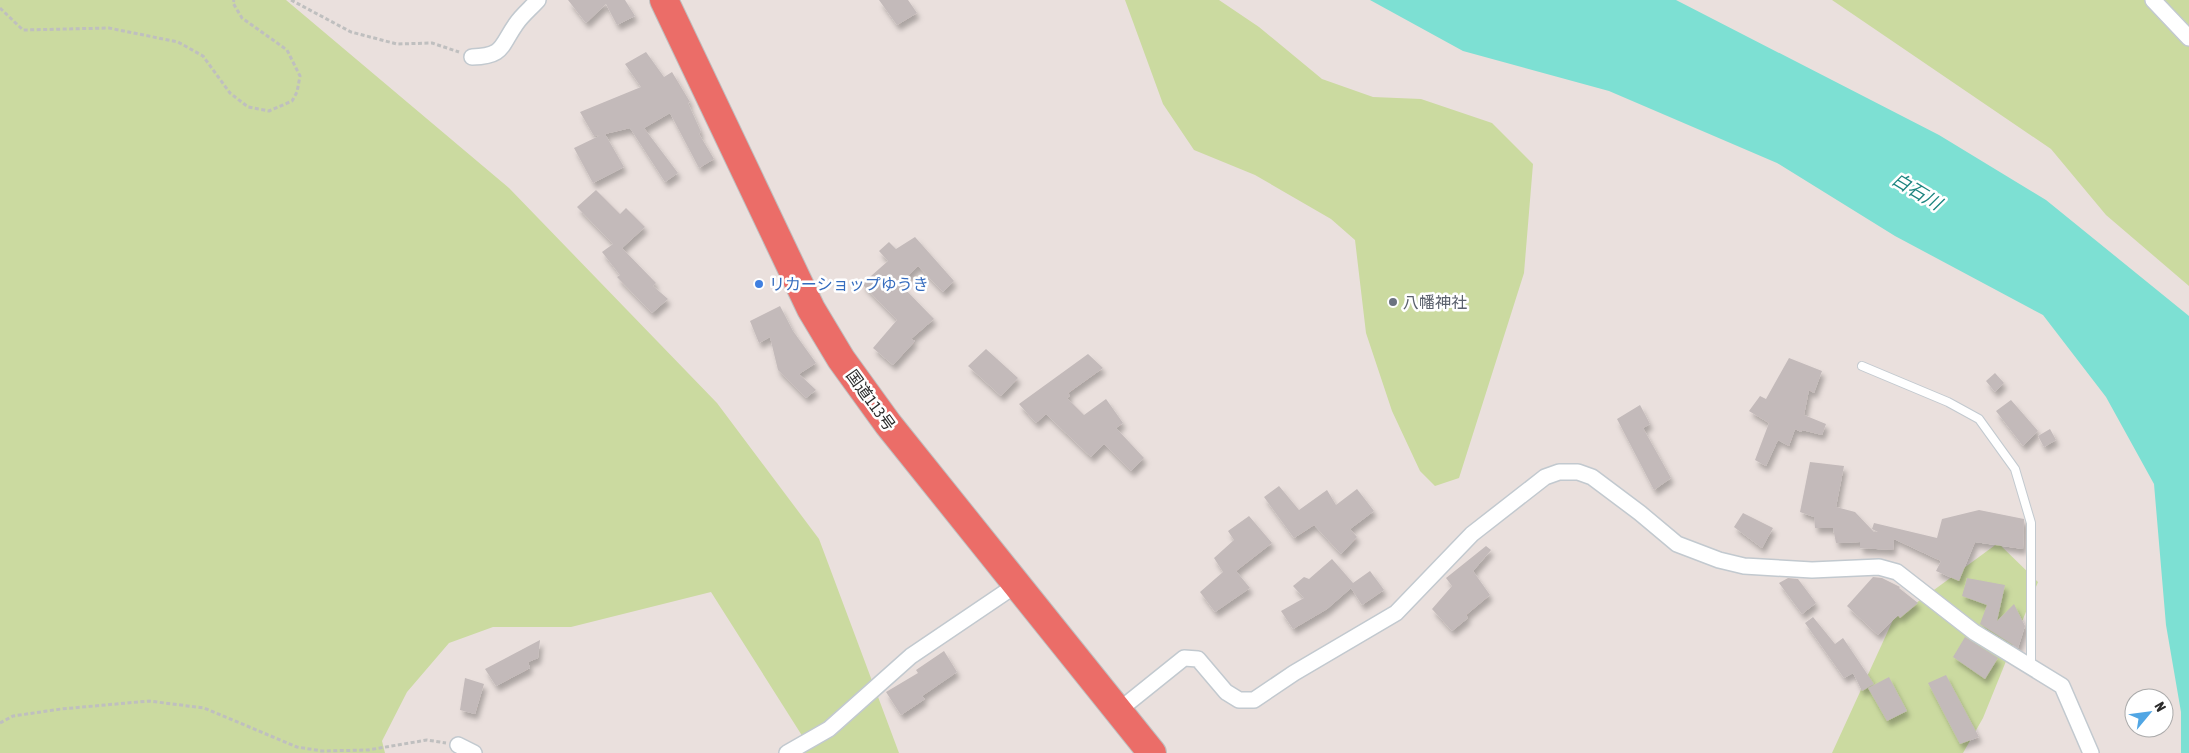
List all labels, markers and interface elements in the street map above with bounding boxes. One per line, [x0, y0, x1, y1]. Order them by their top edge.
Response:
water label: 白石川 [1888, 168, 1947, 215]
place label: リカーショップゆうき [769, 275, 929, 293]
marker: リカーショップゆうき [753, 278, 765, 290]
place label: 八幡神社 [1403, 293, 1467, 311]
marker: 八幡神社 [1387, 296, 1399, 308]
street label: 国道113号 [843, 366, 899, 434]
north arrow [2124, 688, 2174, 738]
text: N [2151, 699, 2169, 714]

